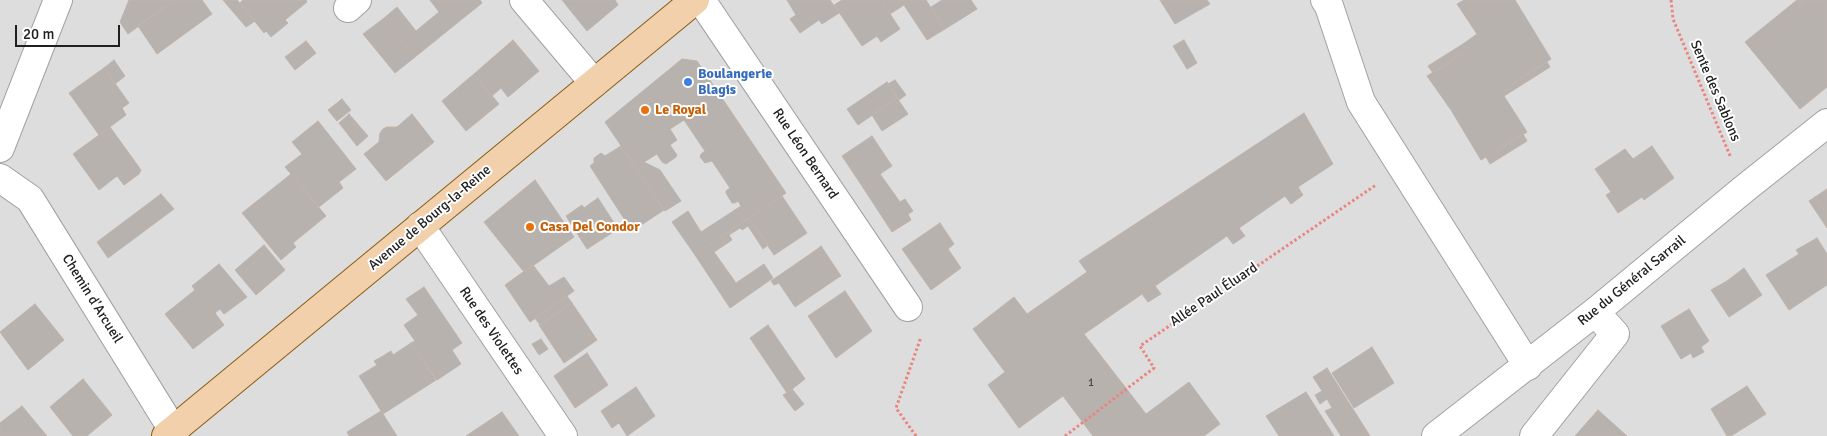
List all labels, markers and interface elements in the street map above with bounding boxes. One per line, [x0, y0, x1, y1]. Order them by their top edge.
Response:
scale bar [18, 15, 122, 47]
text: 20 m [23, 25, 54, 43]
street label: Sente des Sablons [1686, 38, 1744, 144]
place label: Boulangerie Blagis [698, 66, 772, 98]
marker: Boulangerie Blagis [682, 76, 694, 88]
place label: Le Royal [655, 102, 706, 118]
marker: Le Royal [639, 104, 651, 116]
street label: Rue Léon Bernard [769, 106, 841, 202]
street label: Avenue de Bourg-la-Reine [365, 162, 495, 274]
place label: Casa Del Condor [540, 219, 640, 235]
marker: Casa Del Condor [524, 221, 536, 233]
street label: Rue du Général Sarrail [1575, 232, 1689, 330]
street label: Chemin d'Arcueil [58, 251, 126, 347]
street label: Allée Paul Éluard [1167, 259, 1261, 331]
street label: Rue des Violettes [455, 284, 527, 378]
house number: 1 [1088, 376, 1094, 390]

